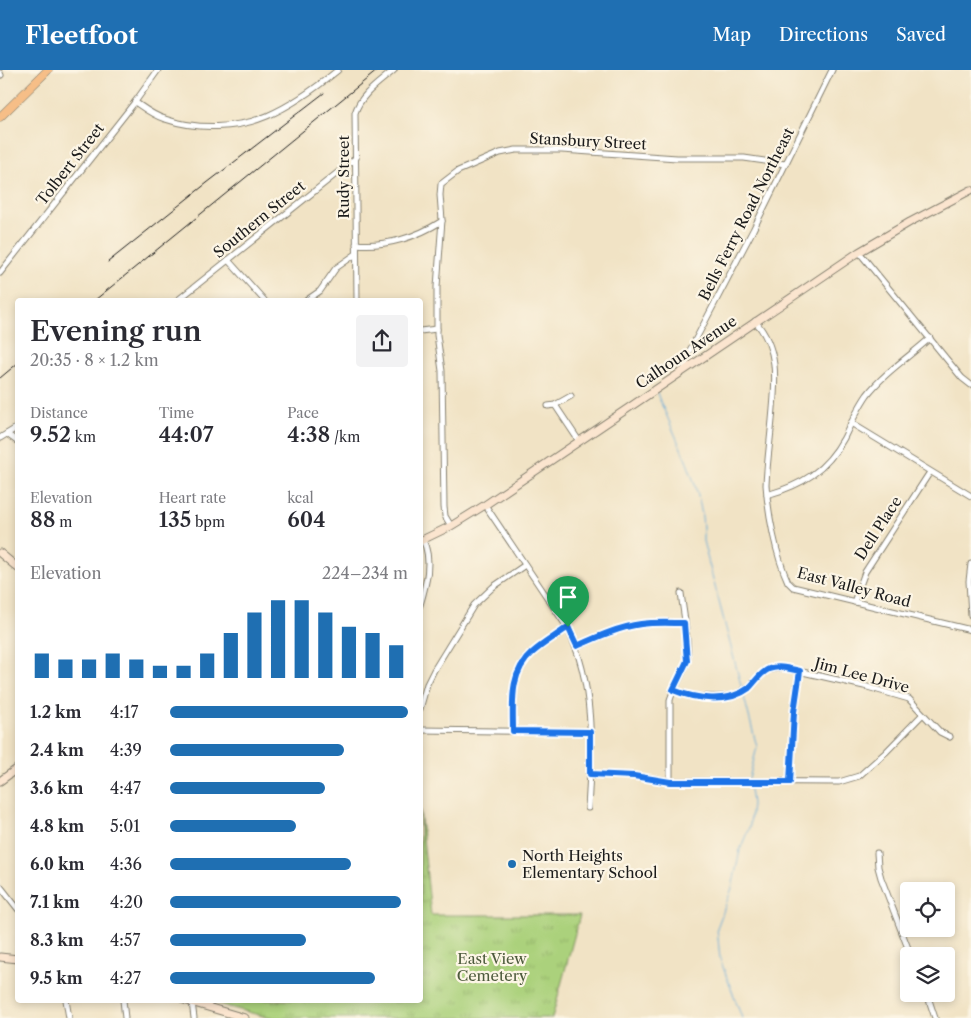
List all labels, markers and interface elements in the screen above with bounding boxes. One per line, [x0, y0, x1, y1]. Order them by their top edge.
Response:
text: Fleetfoot [25, 21, 138, 50]
text: Map [712, 24, 751, 46]
text: Directions [779, 24, 868, 46]
text: Saved [896, 24, 946, 46]
street label: Tolbert Street [32, 119, 108, 209]
street label: Bells Ferry Road Northeast [694, 124, 798, 304]
street label: Stansbury Street [529, 128, 648, 154]
street label: Rudy Street [334, 135, 353, 219]
street label: Southern Street [209, 176, 309, 262]
street label: Calhoun Avenue [632, 311, 740, 393]
text: Evening run [30, 314, 202, 348]
button: share [356, 315, 408, 367]
text: 20:35 · 8 × 1.2 km [30, 350, 159, 370]
text: Distance [30, 404, 88, 422]
text: Time [159, 404, 194, 422]
text: Pace [287, 404, 319, 422]
text: 9.52 [30, 422, 71, 447]
text: 44:07 [159, 422, 214, 447]
text: 4:38 [287, 422, 330, 447]
text: km [71, 428, 96, 446]
text: /km [330, 428, 360, 446]
text: Elevation [30, 489, 93, 507]
text: Heart rate [159, 489, 226, 507]
text: kcal [287, 489, 314, 507]
street label: Dell Place [850, 493, 906, 563]
text: 88 [30, 507, 56, 532]
text: 135 [159, 507, 191, 532]
text: 604 [287, 507, 326, 532]
text: m [56, 513, 72, 531]
text: bpm [191, 513, 225, 531]
text: Elevation [30, 563, 101, 583]
text: 224–234 m [322, 563, 408, 583]
street label: East Valley Road [795, 563, 913, 611]
pin [547, 576, 589, 627]
icon: arrive [554, 583, 582, 611]
street label: Jim Lee Drive [811, 653, 912, 697]
text: 1.2 km [30, 702, 82, 722]
text: 4:17 [110, 702, 138, 722]
text: 2.4 km [30, 740, 84, 760]
text: 4:39 [110, 740, 142, 760]
text: 3.6 km [30, 778, 84, 798]
text: 4:47 [110, 778, 141, 798]
text: 4.8 km [30, 816, 84, 836]
text: 5:01 [110, 816, 140, 836]
place label: North Heights Elementary School [522, 846, 658, 882]
text: 6.0 km [30, 854, 84, 874]
text: 4:36 [110, 854, 142, 874]
marker: North Heights Elementary School [506, 858, 518, 870]
map controls [900, 882, 955, 1002]
button: locate [900, 882, 955, 937]
text: 7.1 km [30, 892, 80, 912]
text: 4:20 [110, 892, 143, 912]
text: 8.3 km [30, 930, 84, 950]
text: 4:57 [110, 930, 140, 950]
button: layers [900, 947, 955, 1002]
park label: East View Cemetery [457, 949, 528, 985]
text: 9.5 km [30, 968, 83, 988]
text: 4:27 [110, 968, 141, 988]

